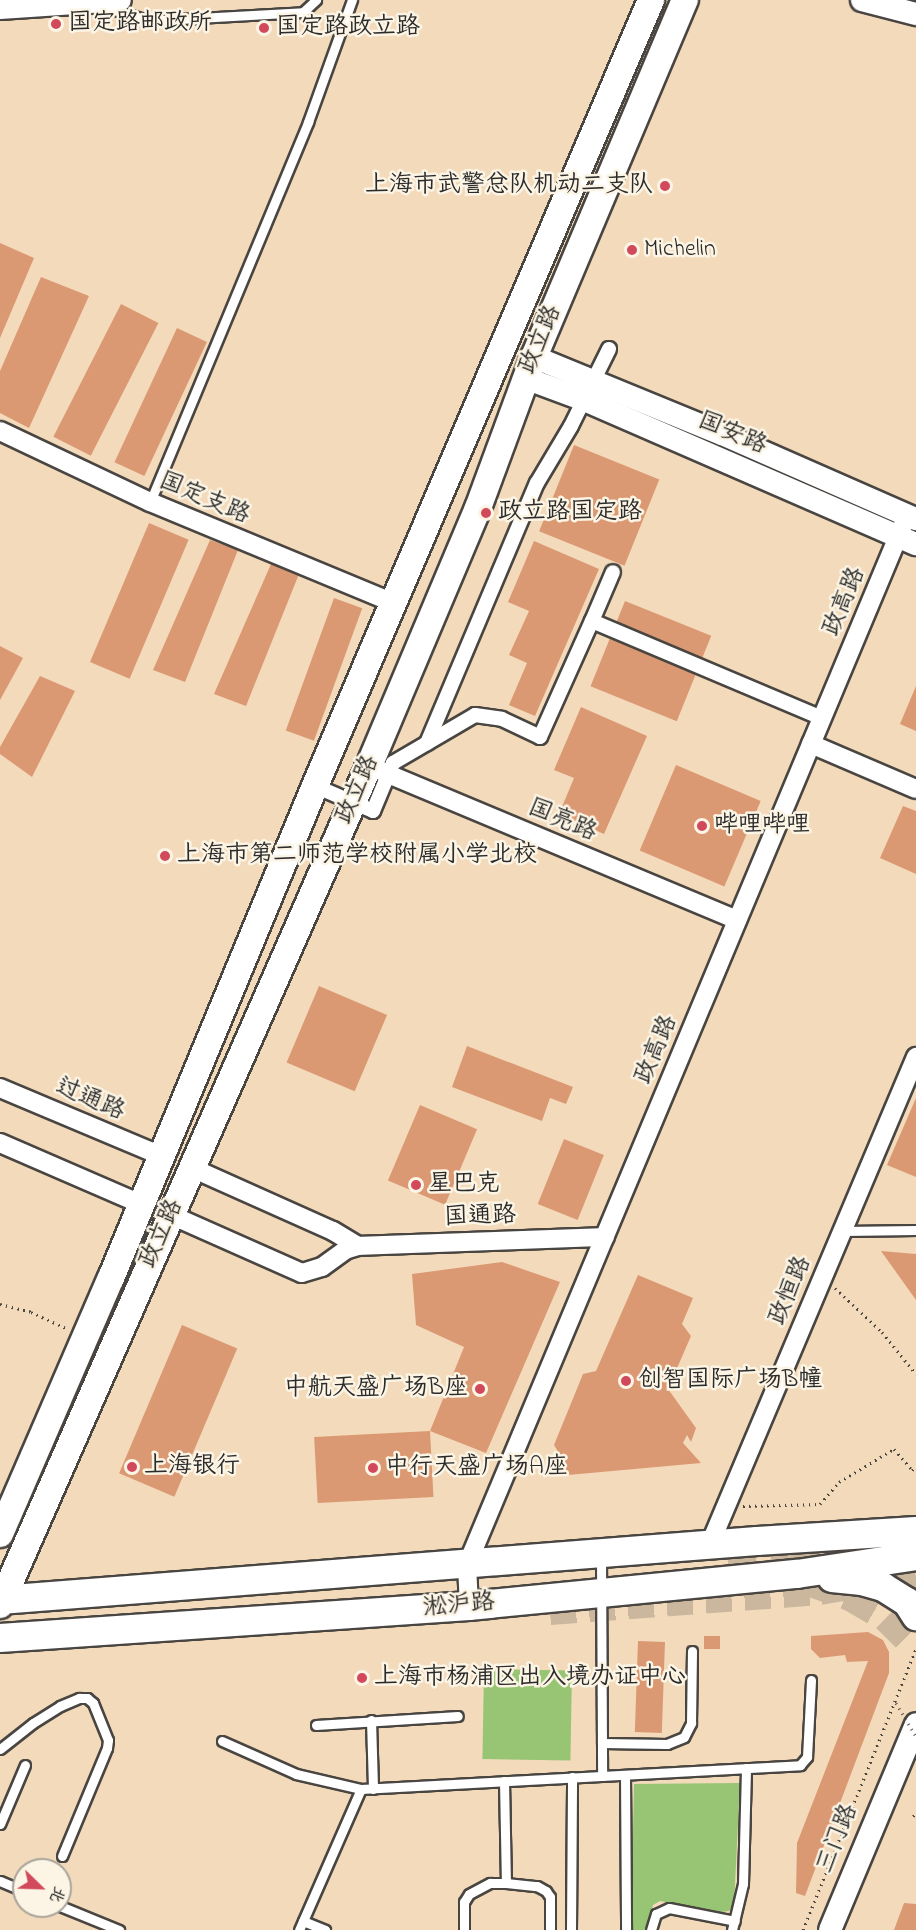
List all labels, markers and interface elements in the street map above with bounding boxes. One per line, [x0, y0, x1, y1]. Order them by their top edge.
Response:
place label: 国定路邮政所 [68, 10, 212, 38]
place label: 国定路政立路 [276, 14, 420, 42]
marker: 国定路邮政所 [49, 17, 63, 31]
marker: 国定路政立路 [257, 21, 271, 35]
place label: 上海市武警总队机动二支队 [365, 172, 653, 200]
marker: 上海市武警总队机动二支队 [658, 179, 672, 193]
place label: Michelin [644, 236, 716, 264]
marker: Michelin [625, 243, 639, 257]
street label: 政立路 [514, 301, 568, 379]
street label: 国安路 [693, 407, 771, 461]
street label: 国定支路 [154, 467, 254, 531]
place label: 政立路国定路 [498, 499, 642, 527]
marker: 政立路国定路 [479, 506, 493, 520]
street label: 政高路 [818, 563, 872, 641]
street label: 政立路 [330, 751, 386, 829]
street label: 国亮路 [523, 794, 601, 848]
place label: 哔哩哔哩 [714, 812, 810, 840]
marker: 哔哩哔哩 [695, 819, 709, 833]
place label: 上海市第二师范学校附属小学北校 [177, 842, 537, 870]
marker: 上海市第二师范学校附属小学北校 [158, 849, 172, 863]
street label: 政高路 [630, 1011, 684, 1089]
street label: 过通路 [51, 1073, 129, 1127]
place label: 星巴克 [428, 1171, 500, 1199]
marker: 星巴克 [409, 1178, 423, 1192]
street label: 政立路 [134, 1195, 190, 1273]
street label: 国通路 [444, 1201, 516, 1233]
street label: 政恒路 [764, 1252, 818, 1330]
place label: 创智国际广场B幢 [638, 1367, 822, 1395]
marker: 创智国际广场B幢 [619, 1374, 633, 1388]
place label: 中航天盛广场B座 [284, 1375, 468, 1403]
marker: 中航天盛广场B座 [473, 1382, 487, 1396]
place label: 上海银行 [144, 1453, 240, 1481]
place label: 中行天盛广场A座 [385, 1454, 568, 1482]
marker: 上海银行 [125, 1460, 139, 1474]
marker: 中行天盛广场A座 [366, 1461, 380, 1475]
street label: 淞沪路 [422, 1589, 496, 1623]
place label: 上海市杨浦区出入境办证中心 [374, 1664, 686, 1692]
marker: 上海市杨浦区出入境办证中心 [355, 1671, 369, 1685]
street label: 三门路 [811, 1800, 865, 1878]
north arrow [12, 1858, 72, 1918]
text: 北 [43, 1882, 71, 1906]

